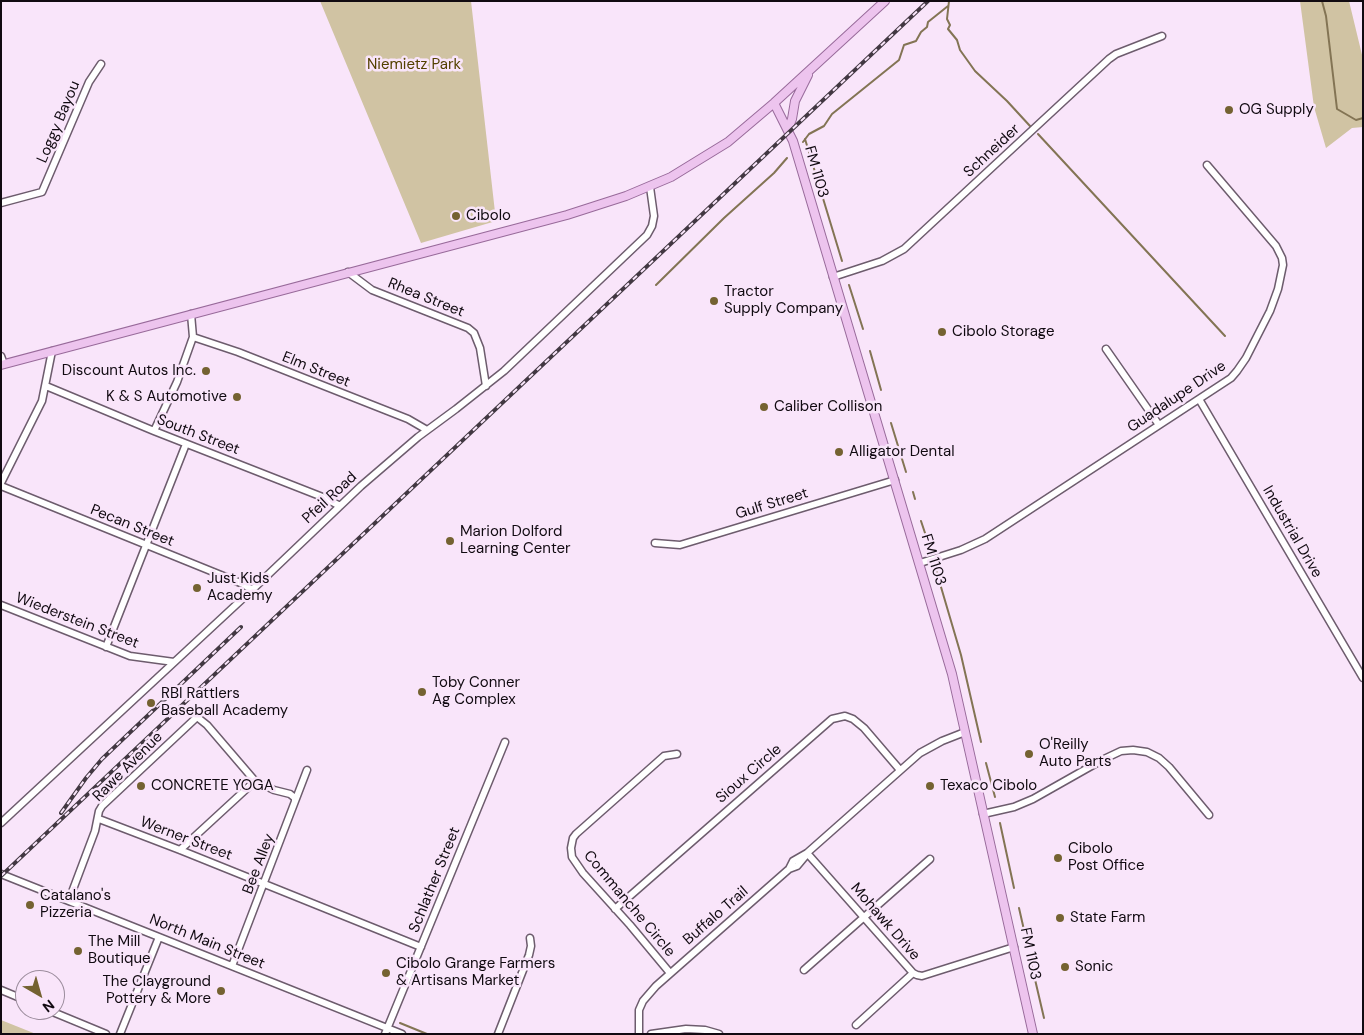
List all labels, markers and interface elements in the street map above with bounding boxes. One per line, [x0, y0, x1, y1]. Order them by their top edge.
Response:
park label: Niemietz Park [367, 56, 461, 74]
street label: Loggy Bayou [34, 78, 84, 166]
place label: OG Supply [1239, 101, 1314, 119]
marker: OG Supply [1223, 104, 1235, 116]
street label: Schneider [960, 121, 1024, 181]
street label: FM 1103 [800, 144, 832, 200]
place label: Cibolo [466, 207, 511, 225]
marker: Cibolo [450, 210, 462, 222]
street label: Rhea Street [385, 275, 467, 321]
place label: Tractor Supply Company [724, 283, 843, 318]
marker: Tractor Supply Company [708, 295, 720, 307]
place label: Cibolo Storage [952, 323, 1054, 341]
marker: Cibolo Storage [936, 326, 948, 338]
street label: Elm Street [279, 348, 353, 392]
street label: Guadalupe Drive [1124, 357, 1230, 437]
place label: Discount Autos Inc. [62, 362, 196, 380]
marker: Discount Autos Inc. [200, 365, 212, 377]
place label: K & S Automotive [106, 388, 227, 406]
marker: K & S Automotive [231, 391, 243, 403]
place label: Caliber Collison [774, 398, 882, 416]
marker: Caliber Collison [758, 401, 770, 413]
street label: South Street [154, 411, 242, 459]
place label: Alligator Dental [849, 443, 955, 461]
marker: Alligator Dental [833, 446, 845, 458]
street label: Pfeil Road [299, 468, 361, 528]
street label: Industrial Drive [1258, 483, 1326, 581]
street label: Gulf Street [734, 484, 810, 524]
street label: Pecan Street [88, 501, 176, 551]
place label: Marion Dolford Learning Center [460, 523, 571, 558]
street label: FM 1103 [917, 532, 949, 588]
marker: Marion Dolford Learning Center [444, 535, 456, 547]
place label: Just Kids Academy [207, 570, 273, 605]
marker: Just Kids Academy [191, 582, 203, 594]
street label: Wiederstein Street [13, 589, 141, 653]
place label: Toby Conner Ag Complex [432, 674, 520, 709]
place label: RBI Rattlers Baseball Academy [161, 685, 288, 720]
marker: Toby Conner Ag Complex [416, 686, 428, 698]
marker: RBI Rattlers Baseball Academy [145, 697, 157, 709]
street label: Rawe Avenue [89, 728, 167, 806]
place label: O'Reilly Auto Parts [1039, 736, 1111, 771]
street label: Sioux Circle [712, 741, 786, 807]
marker: O'Reilly Auto Parts [1023, 748, 1035, 760]
place label: CONCRETE YOGA [151, 777, 274, 795]
place label: Texaco Cibolo [940, 777, 1037, 795]
marker: CONCRETE YOGA [135, 780, 147, 792]
marker: Texaco Cibolo [924, 780, 936, 792]
street label: Werner Street [137, 813, 235, 865]
street label: Schlather Street [406, 825, 464, 935]
street label: Bee Alley [239, 831, 279, 897]
place label: Cibolo Post Office [1068, 840, 1144, 875]
street label: Commanche Circle [579, 847, 679, 961]
marker: Cibolo Post Office [1052, 852, 1064, 864]
street label: Mohawk Drive [847, 880, 923, 964]
street label: Buffalo Trail [680, 883, 752, 949]
place label: Catalano's Pizzeria [40, 887, 111, 922]
marker: Catalano's Pizzeria [24, 899, 36, 911]
place label: State Farm [1070, 909, 1145, 927]
street label: North Main Street [147, 911, 267, 973]
marker: State Farm [1054, 912, 1066, 924]
street label: FM 1103 [1016, 926, 1044, 982]
place label: The Mill Boutique [88, 933, 151, 968]
marker: The Mill Boutique [72, 945, 84, 957]
place label: Cibolo Grange Farmers & Artisans Market [396, 955, 555, 990]
place label: Sonic [1075, 958, 1113, 976]
marker: Sonic [1059, 961, 1071, 973]
marker: Cibolo Grange Farmers & Artisans Market [380, 967, 392, 979]
north arrow [15, 970, 65, 1020]
place label: The Clayground Pottery & More [102, 973, 211, 1008]
marker: The Clayground Pottery & More [215, 985, 227, 997]
text: N [39, 996, 58, 1016]

